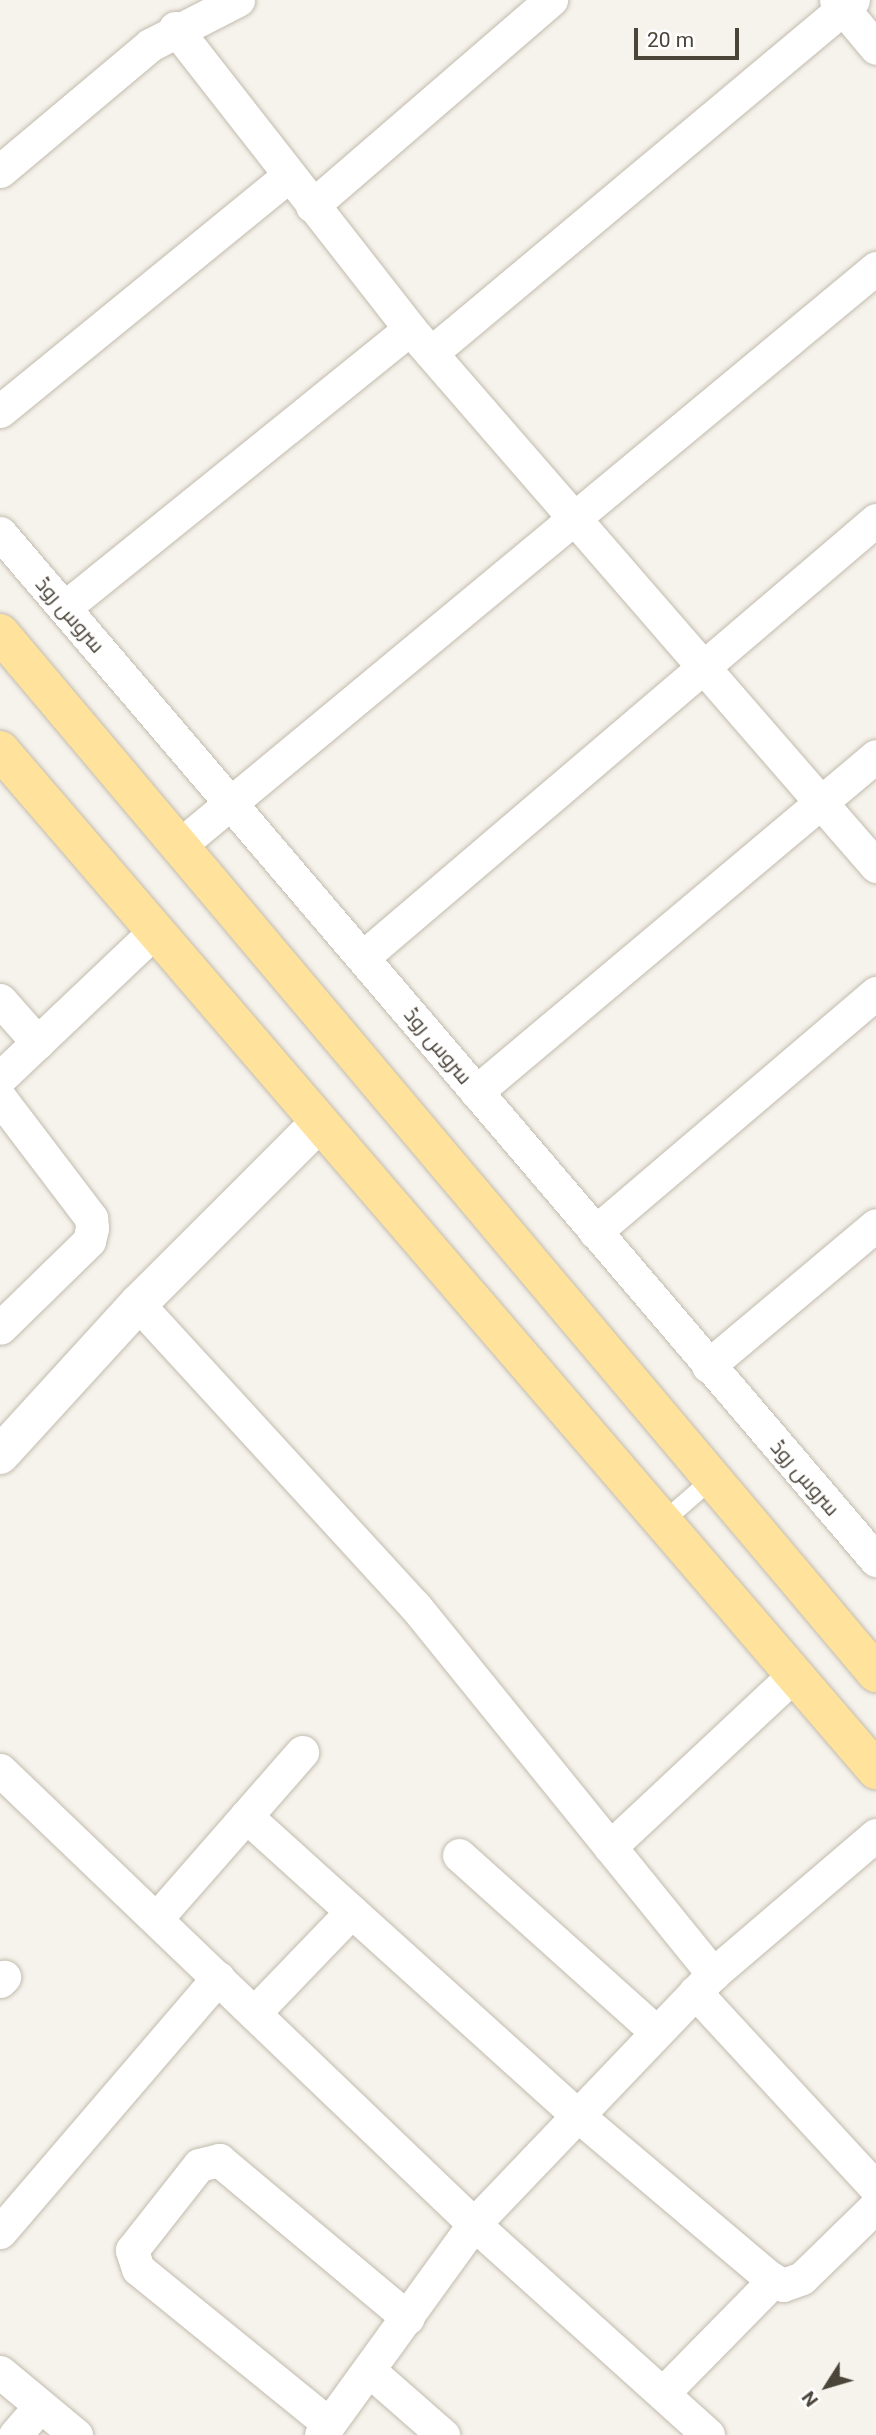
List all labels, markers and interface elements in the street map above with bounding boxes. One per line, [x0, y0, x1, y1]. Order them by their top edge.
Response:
scale bar [638, 14, 743, 58]
text: 20 m [647, 28, 694, 52]
street label: سروس روڈ [30, 572, 110, 658]
street label: سروس روڈ [399, 1002, 477, 1090]
street label: سروس روڈ [765, 1435, 845, 1521]
north arrow [792, 2351, 862, 2421]
text: N [797, 2387, 823, 2411]

